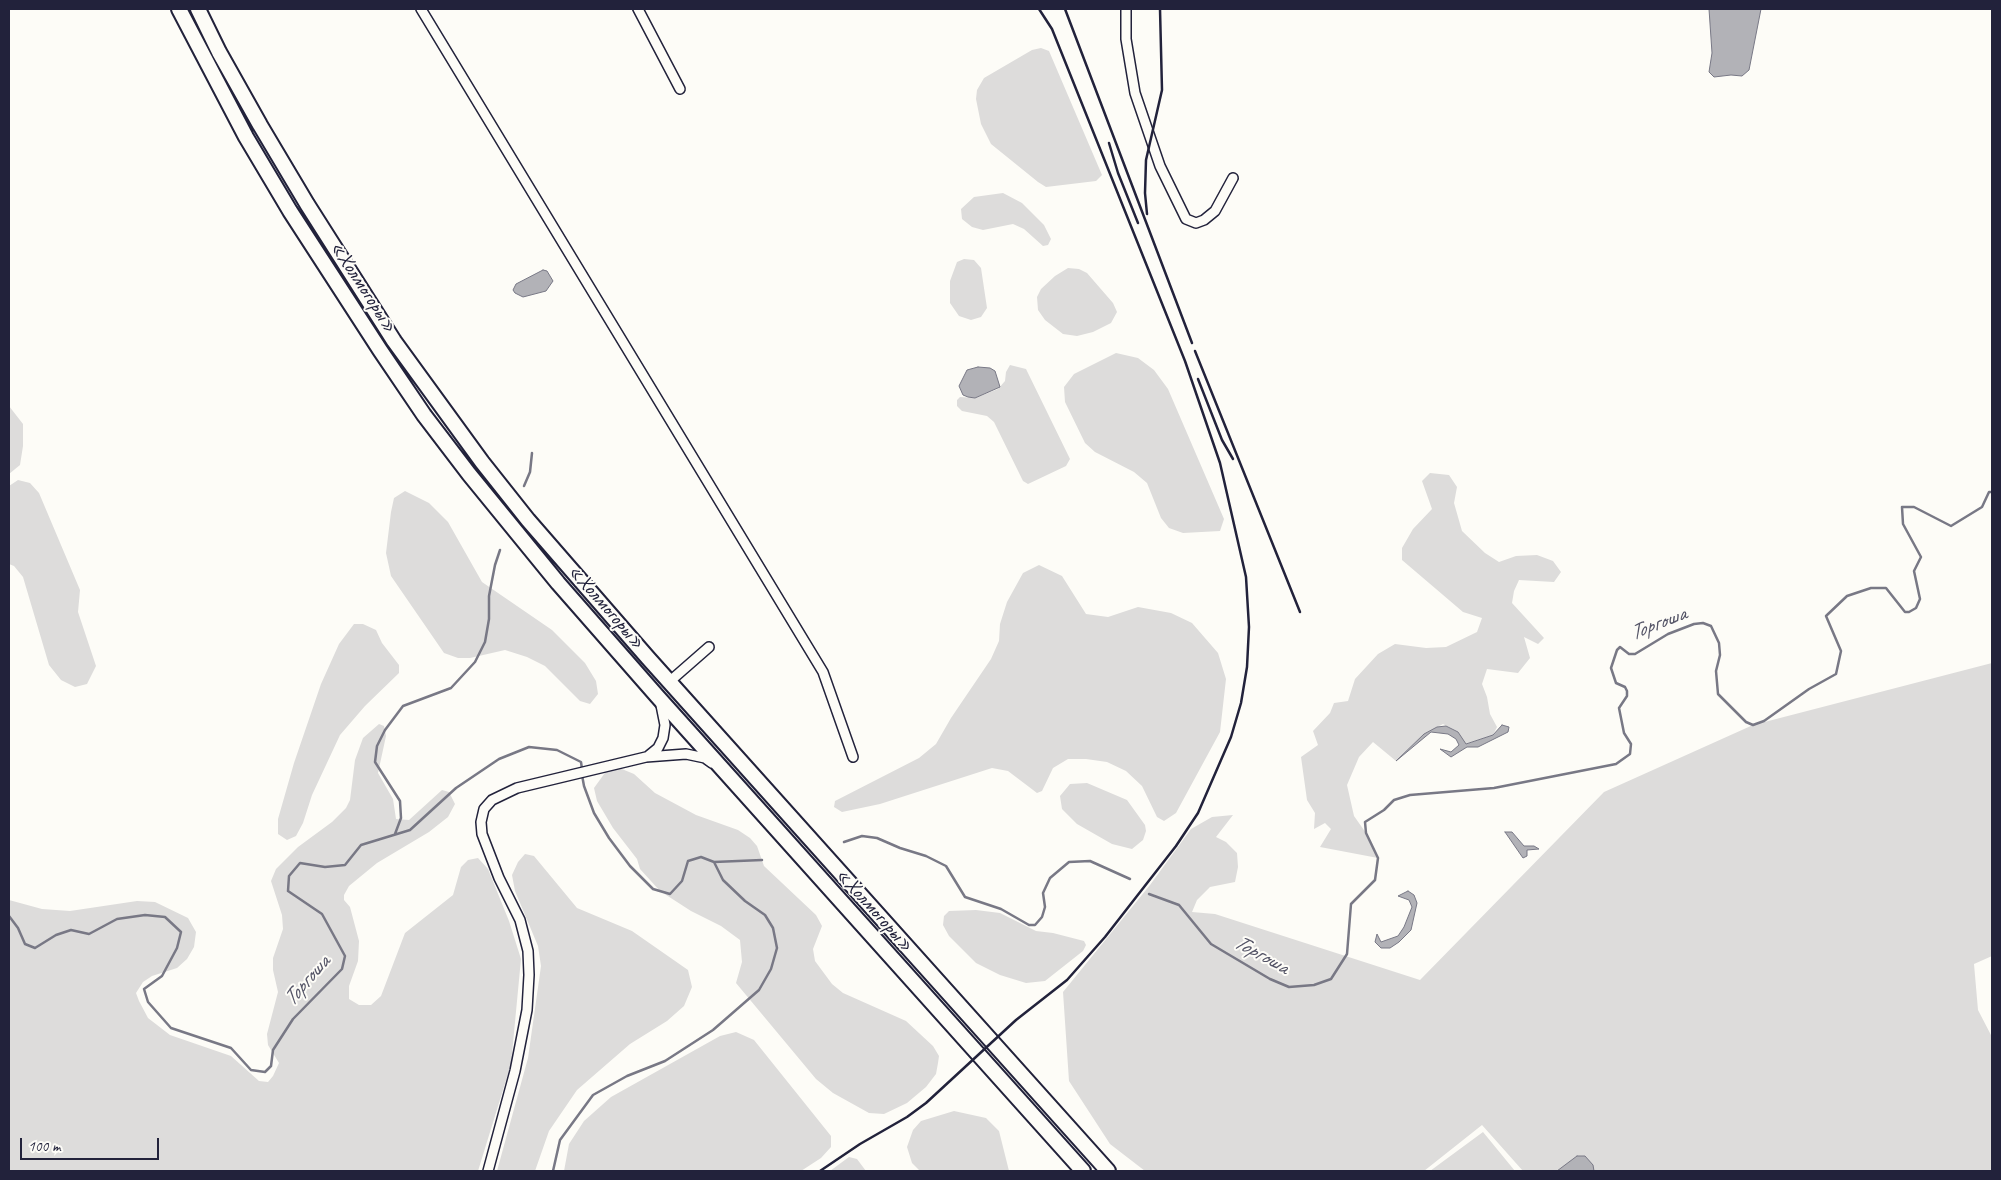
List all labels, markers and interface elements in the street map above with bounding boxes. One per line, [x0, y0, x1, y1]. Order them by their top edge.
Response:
street label: «Холмогоры» [324, 236, 402, 338]
street label: «Холмогоры» [562, 559, 650, 655]
water label: Торгоша [1626, 601, 1690, 647]
street label: «Холмогоры» [830, 863, 918, 957]
water label: Торгоша [1229, 929, 1293, 981]
water label: Торгоша [278, 950, 336, 1012]
scale bar [22, 1128, 161, 1160]
text: 100 m [28, 1137, 60, 1156]

